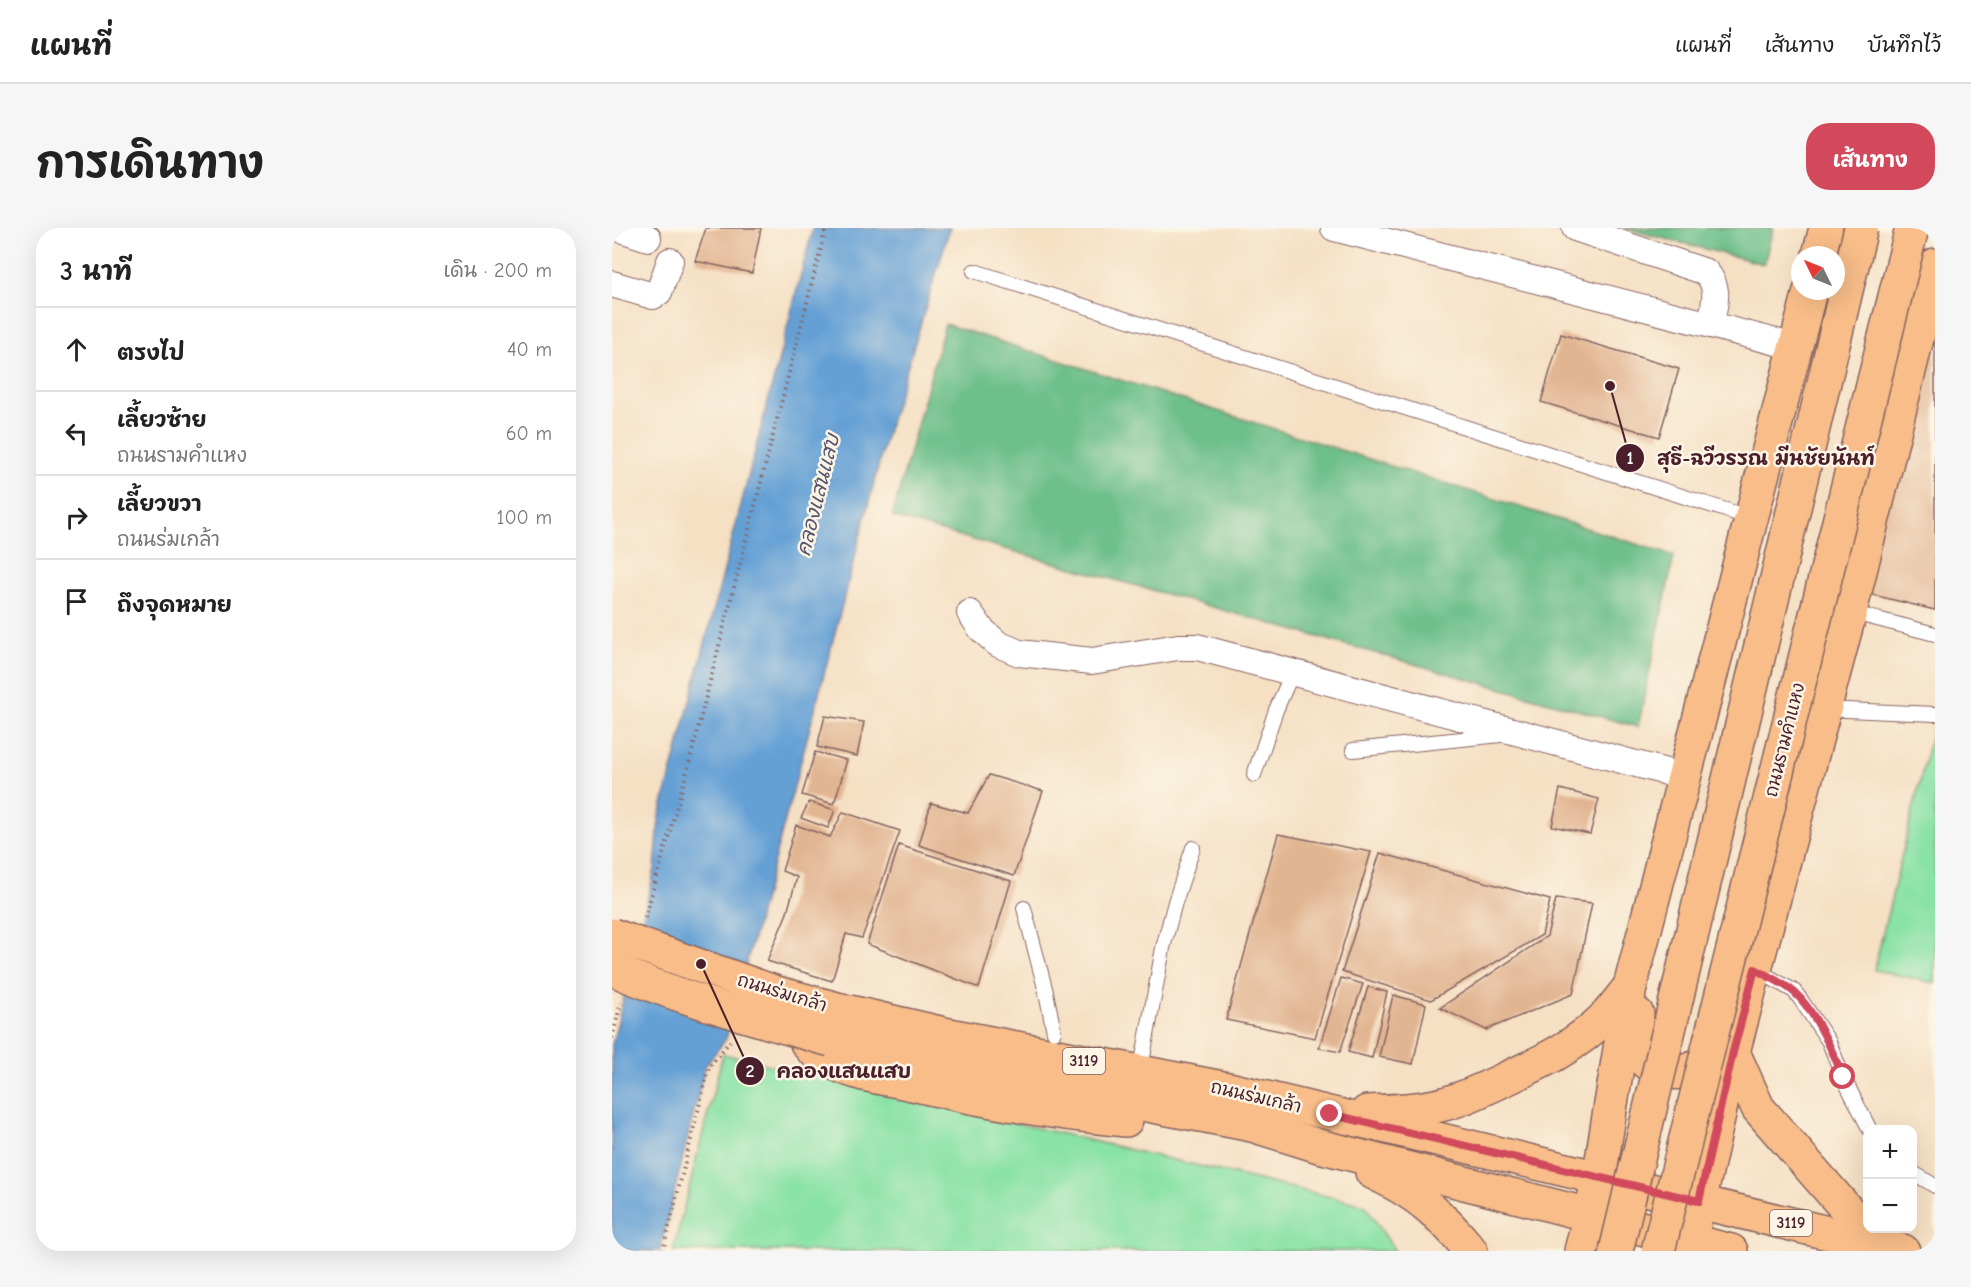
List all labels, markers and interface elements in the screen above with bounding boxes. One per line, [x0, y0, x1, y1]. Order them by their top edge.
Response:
text: แผนที่ [30, 30, 112, 62]
text: แผนที่ [1675, 33, 1732, 57]
text: เส้นทาง [1765, 33, 1834, 57]
text: บันทึกไว้ [1867, 33, 1941, 57]
button: เส้นทาง [1806, 123, 1935, 190]
text: การเดินทาง [36, 139, 264, 188]
north arrow [1791, 246, 1845, 300]
text: 3 นาที [60, 257, 132, 287]
text: เดิน · 200 m [444, 259, 552, 282]
icon: ahead [60, 333, 93, 366]
text: 40 m [507, 338, 552, 361]
text: ตรงไป [117, 340, 185, 366]
text: เลี้ยวซ้าย [117, 407, 207, 433]
icon: left [60, 417, 93, 450]
text: 60 m [506, 422, 552, 445]
water label: คลองแสนแสบ [792, 430, 845, 558]
callout: สุธี-ฉวีวรรณ มีนชัยนันท์ [1615, 439, 1887, 477]
text: ถนนรามคำแหง [117, 444, 247, 467]
text: สุธี-ฉวีวรรณ มีนชัยนันท์ [1657, 445, 1875, 473]
text: 1 [1626, 448, 1634, 469]
text: เลี้ยวขวา [117, 491, 201, 517]
icon: right [60, 501, 93, 534]
text: 100 m [497, 506, 552, 529]
text: ถนนร่มเกล้า [117, 528, 220, 551]
icon: arrive [60, 585, 93, 618]
text: ถึงจุดหมาย [117, 592, 232, 618]
street label: ถนนรามคำแหง [1759, 680, 1809, 799]
street label: ถนนร่มเกล้า [735, 968, 830, 1017]
road number: 3119 [1063, 1048, 1105, 1074]
callout: คลองแสนแสบ [735, 1052, 923, 1090]
text: คลองแสนแสบ [777, 1060, 911, 1083]
text: 2 [746, 1061, 755, 1082]
route start [1829, 1063, 1855, 1089]
street label: ถนนร่มเกล้า [1209, 1074, 1304, 1118]
route end [1316, 1100, 1342, 1126]
map controls [1863, 1125, 1917, 1233]
button: + [1863, 1125, 1917, 1179]
button: − [1863, 1179, 1917, 1233]
road number: 3119 [1770, 1210, 1812, 1236]

